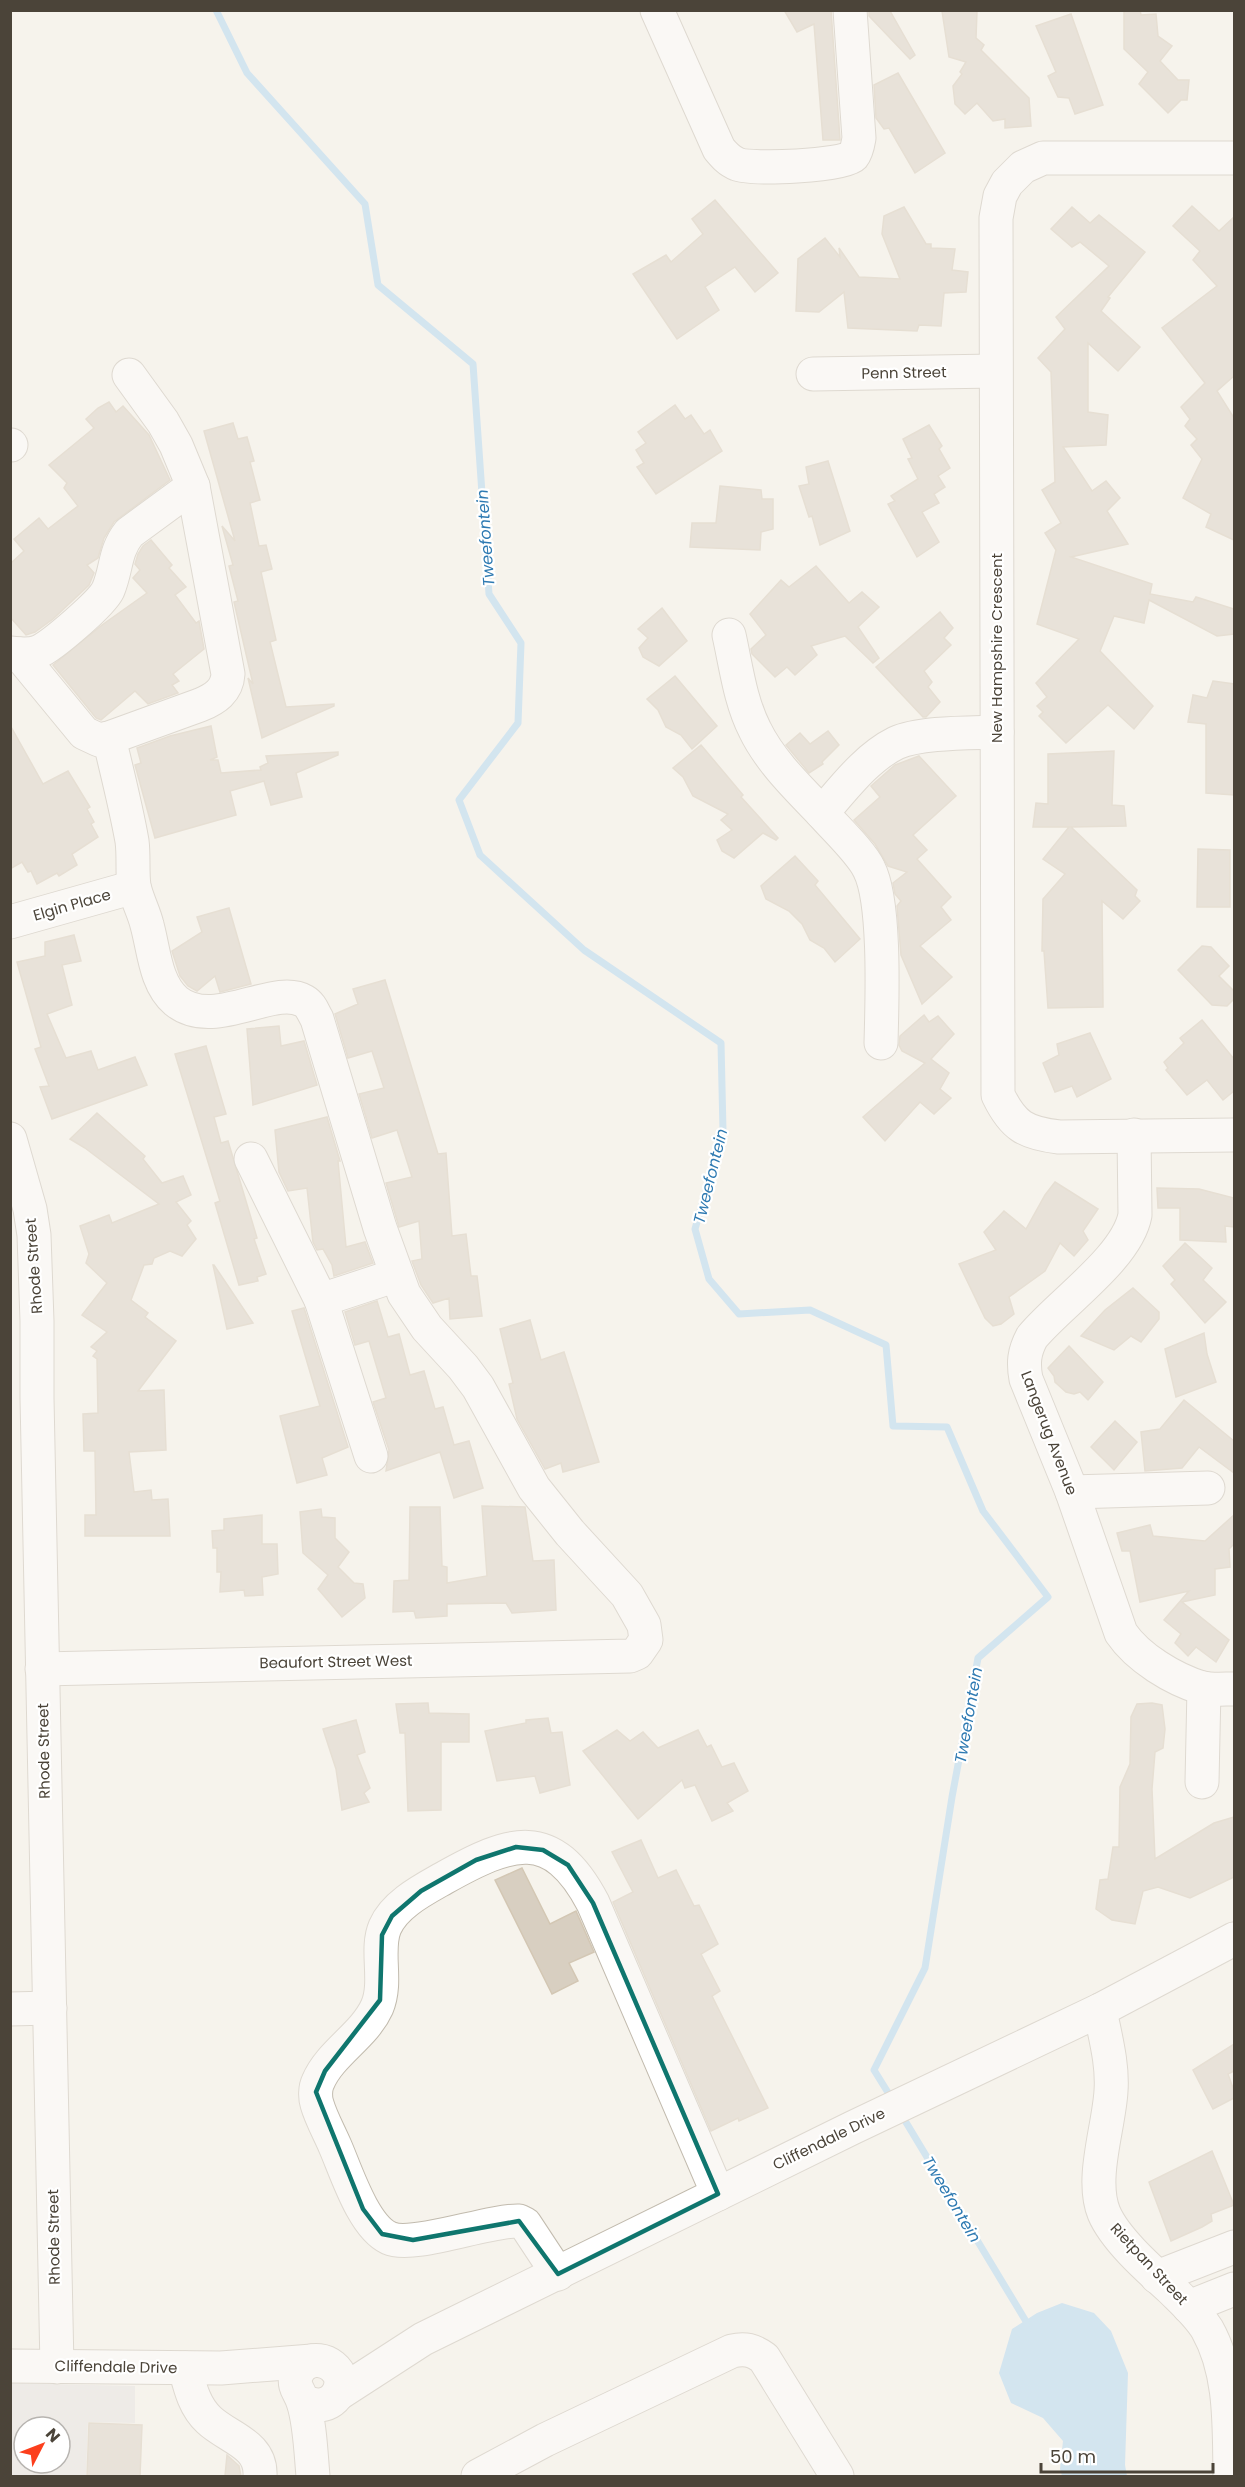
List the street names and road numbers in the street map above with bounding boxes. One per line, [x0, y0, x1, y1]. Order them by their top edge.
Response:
street label: Penn Street [861, 361, 947, 384]
street label: New Hampshire Crescent [986, 553, 1007, 743]
street label: Elgin Place [31, 883, 113, 926]
street label: Rhode Street [20, 1218, 47, 1314]
street label: Langerug Avenue [1016, 1368, 1083, 1498]
street label: Beaufort Street West [259, 1650, 413, 1673]
street label: Rhode Street [32, 1703, 55, 1799]
street label: Cliffendale Drive [769, 2102, 888, 2175]
street label: Rhode Street [42, 2189, 65, 2285]
street label: Rietpan Street [1106, 2218, 1193, 2309]
street label: Cliffendale Drive [55, 2355, 177, 2378]

